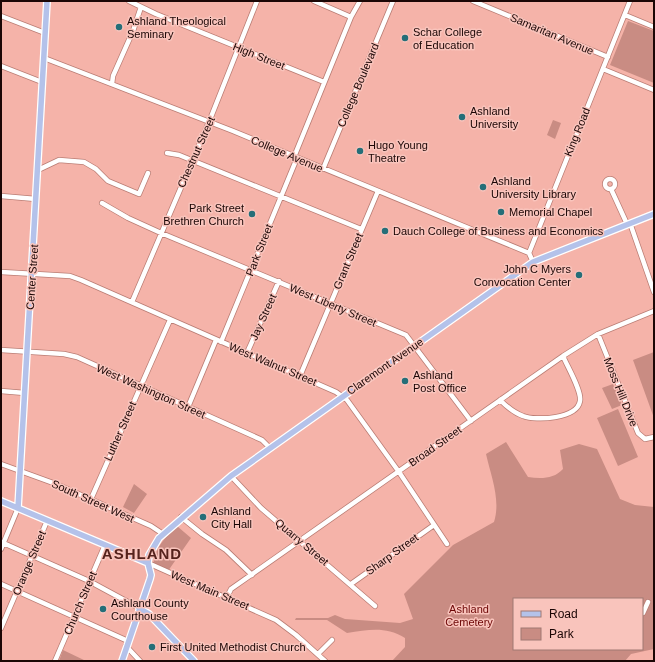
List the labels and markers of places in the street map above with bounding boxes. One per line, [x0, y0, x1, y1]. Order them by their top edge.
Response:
place label: Ashland Theological Seminary [127, 15, 226, 40]
marker: Ashland Theological Seminary [114, 22, 124, 32]
place label: Schar College of Education [413, 26, 482, 51]
marker: Schar College of Education [400, 33, 410, 43]
place label: Ashland University [470, 105, 519, 130]
marker: Ashland University [457, 112, 467, 122]
place label: Hugo Young Theatre [368, 139, 428, 164]
marker: Hugo Young Theatre [355, 146, 365, 156]
place label: Ashland University Library [491, 175, 576, 200]
marker: Ashland University Library [478, 182, 488, 192]
place label: Park Street Brethren Church [163, 202, 244, 227]
place label: Memorial Chapel [509, 206, 592, 218]
marker: Memorial Chapel [496, 207, 506, 217]
marker: Park Street Brethren Church [247, 209, 257, 219]
place label: Dauch College of Business and Economics [393, 225, 604, 237]
marker: Dauch College of Business and Economics [380, 226, 390, 236]
place label: John C Myers Convocation Center [474, 263, 571, 288]
marker: John C Myers Convocation Center [574, 270, 584, 280]
place label: Ashland Post Office [413, 369, 467, 394]
marker: Ashland Post Office [400, 376, 410, 386]
place label: Ashland City Hall [211, 505, 252, 530]
marker: Ashland City Hall [198, 512, 208, 522]
place label: Ashland County Courthouse [111, 597, 189, 622]
marker: Ashland County Courthouse [98, 604, 108, 614]
place label: First United Methodist Church [160, 641, 306, 653]
marker: First United Methodist Church [147, 642, 157, 652]

